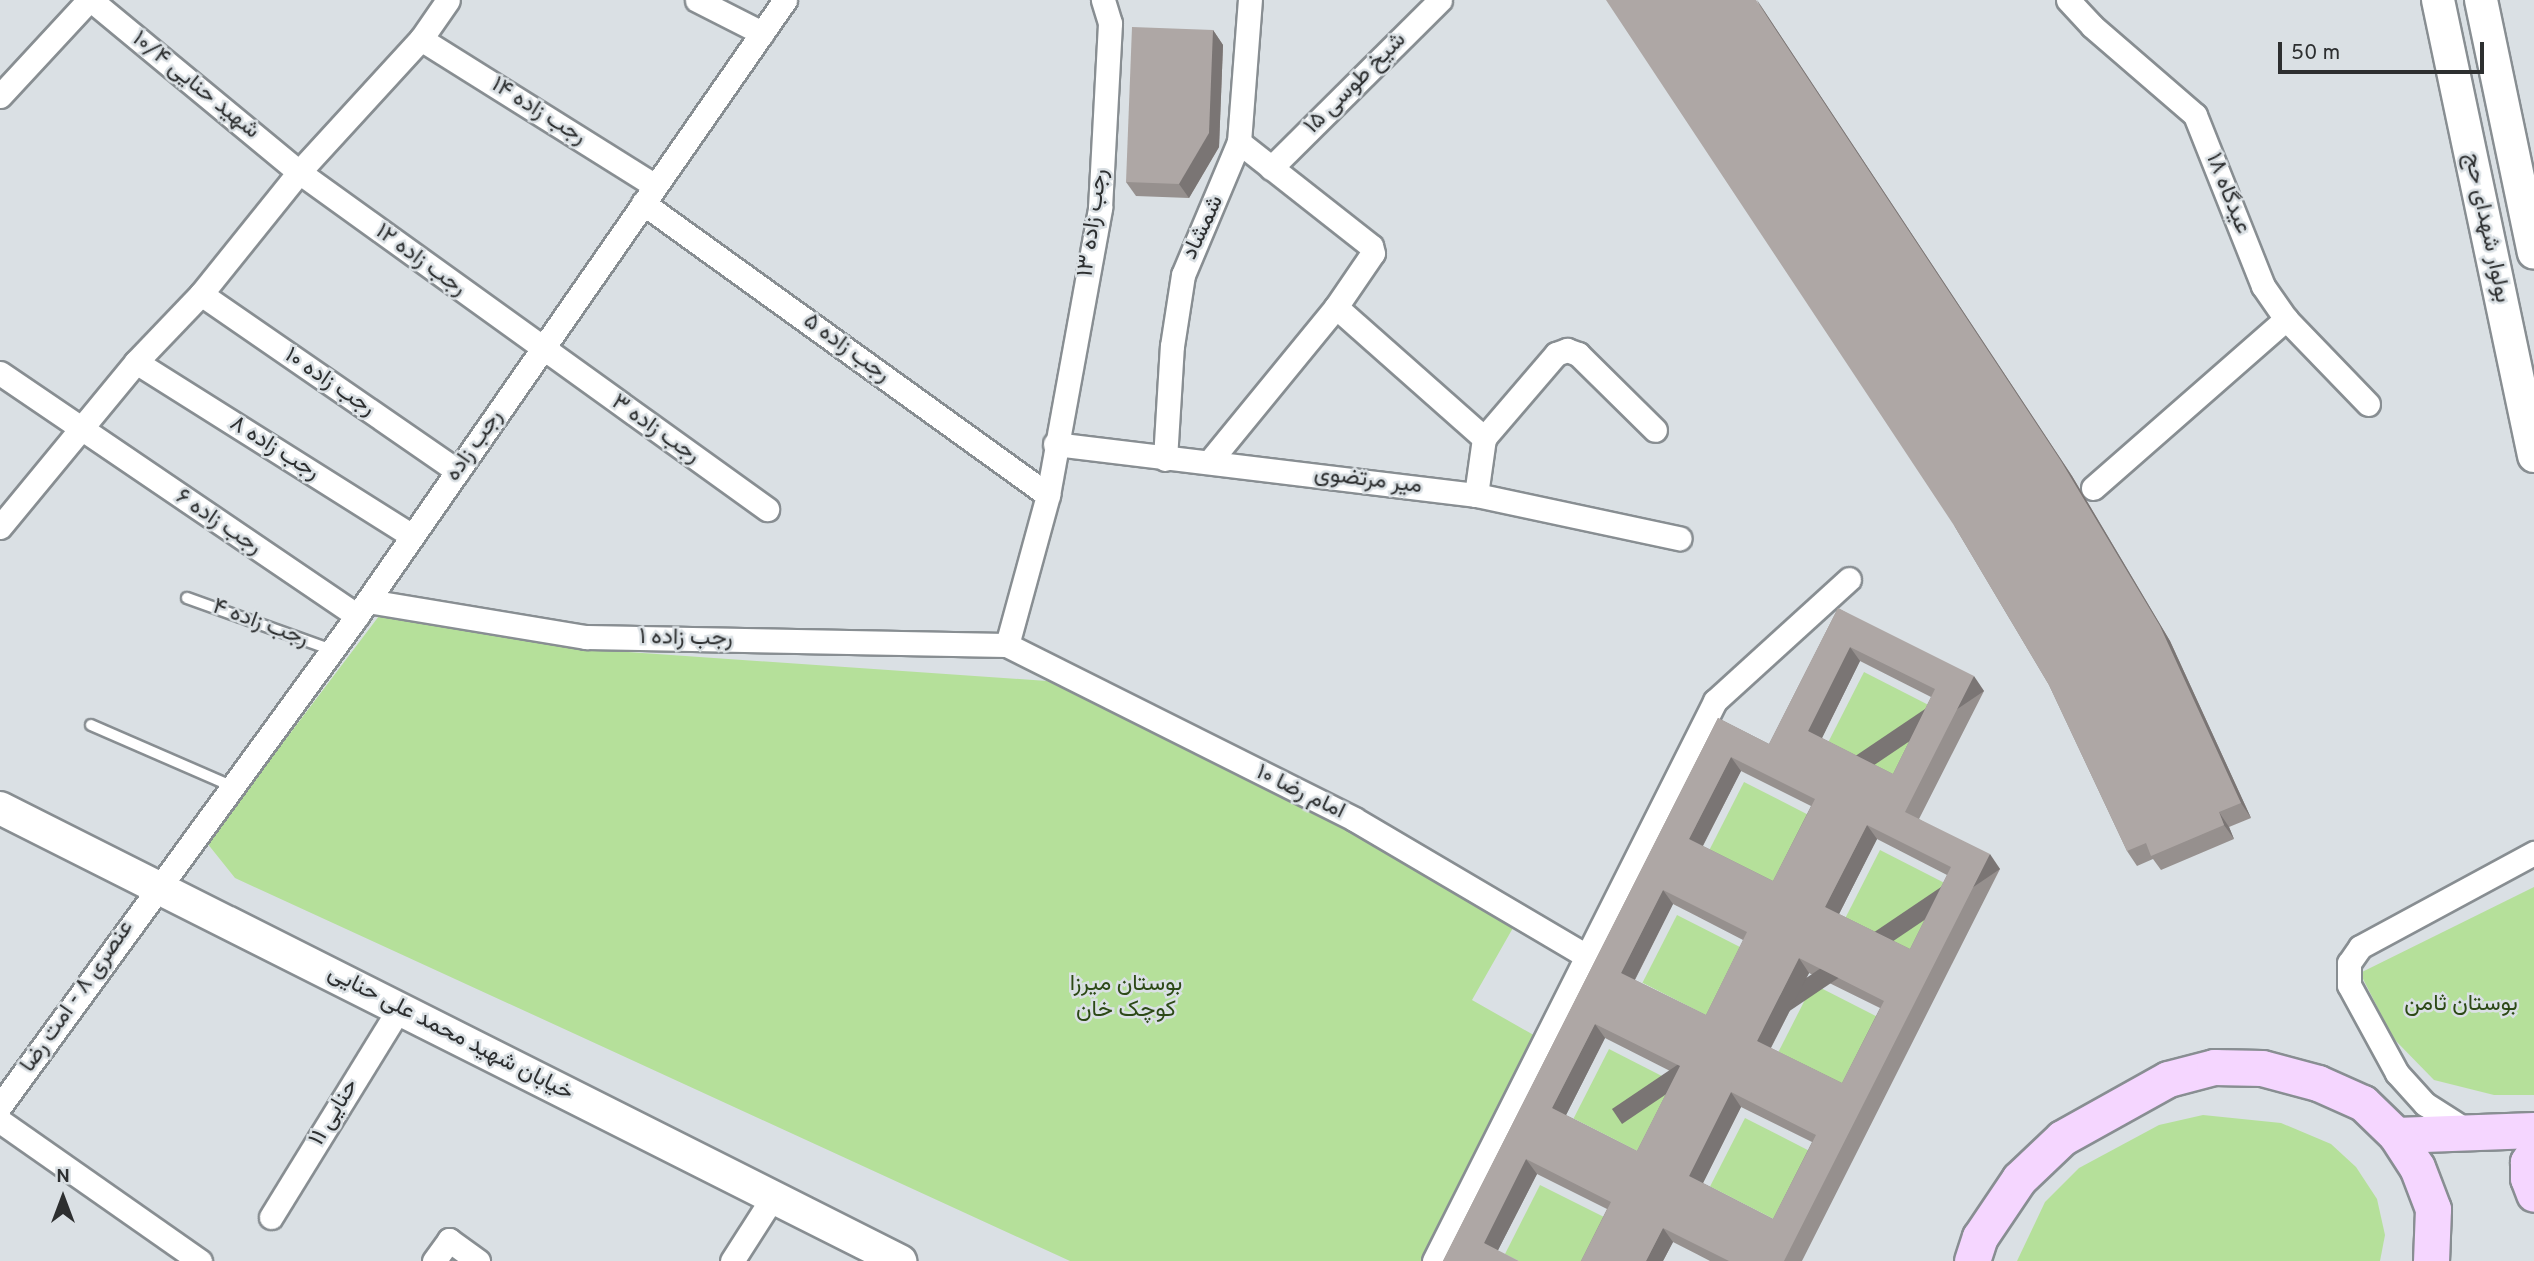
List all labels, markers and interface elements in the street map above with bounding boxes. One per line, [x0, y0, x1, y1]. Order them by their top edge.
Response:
street label: شهید حنایی ۱۰/۴ [126, 26, 264, 146]
street label: ۱۵ شیخ طوسی [1299, 27, 1413, 141]
scale bar [2282, 28, 2488, 72]
text: 50 m [2291, 40, 2340, 67]
street label: رجب زاده ۱۴ [485, 72, 591, 152]
street label: عیدگاه ۱۸ [2198, 150, 2256, 238]
street label: بولوار شهدای حج [2457, 151, 2515, 305]
street label: رجب زاده ۱۳ [1073, 167, 1115, 279]
street label: شمشاد [1177, 191, 1231, 265]
street label: رجب زاده ۱۲ [369, 219, 471, 303]
street label: رجب زاده ۵ [797, 308, 895, 390]
street label: رجب زاده ۱۰ [278, 343, 380, 423]
street label: رجب زاده ۳ [605, 389, 705, 471]
street label: رجب زاده [440, 405, 510, 487]
street label: رجب زاده ۸ [224, 411, 324, 487]
street label: میر مرتضوی [1312, 461, 1424, 501]
street label: رجب زاده ۶ [170, 484, 266, 562]
street label: رجب زاده ۴ [208, 594, 312, 654]
street label: رجب زاده ۱ [639, 624, 733, 654]
street label: امام رضا ۱۰ [1251, 760, 1349, 826]
street label: عنصری ۸ - امت رضا [15, 916, 141, 1078]
street label: خیابان شهید محمد علی حنایی [323, 960, 577, 1108]
park label: بوستان میرزا کوچک خان [1070, 971, 1182, 1025]
park label: بوستان ثامن [2404, 991, 2518, 1019]
street label: حنایی ۱۱ [304, 1075, 366, 1151]
north arrow [28, 1163, 98, 1233]
text: N [56, 1165, 70, 1189]

